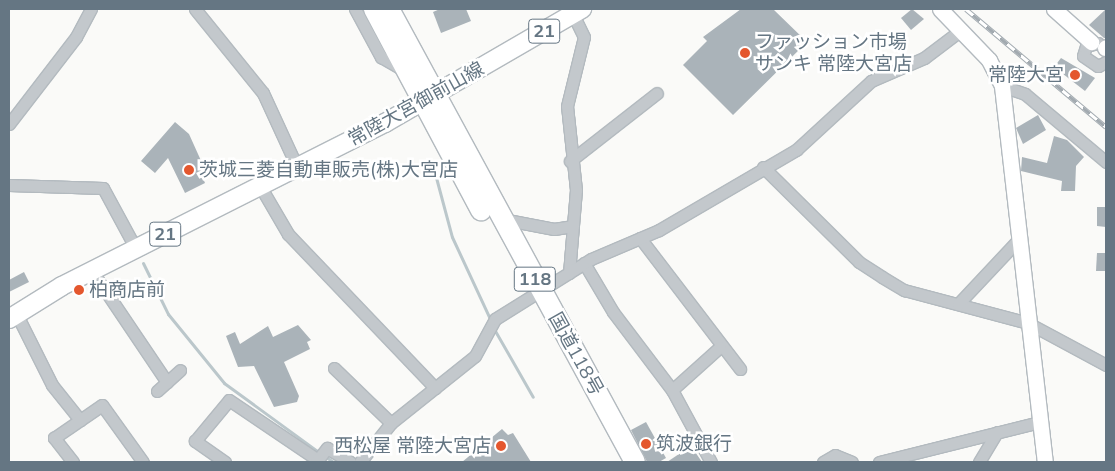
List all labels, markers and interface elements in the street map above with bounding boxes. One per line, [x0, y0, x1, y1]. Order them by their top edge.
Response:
road number: 21 [528, 16, 560, 46]
place label: ファッション市場 サンキ 常陸大宮店 [755, 31, 912, 75]
marker: ファッション市場 サンキ 常陸大宮店 [739, 47, 751, 59]
street label: 常陸大宮御前山線 [344, 57, 488, 151]
place label: 常陸大宮 [988, 64, 1064, 86]
marker: 常陸大宮 [1068, 68, 1082, 82]
place label: 茨城三菱自動車販売(株)大宮店 [199, 159, 458, 181]
marker: 茨城三菱自動車販売(株)大宮店 [183, 164, 195, 176]
road number: 21 [149, 218, 181, 250]
road number: 118 [514, 264, 556, 294]
place label: 柏商店前 [89, 279, 165, 301]
marker: 柏商店前 [73, 284, 85, 296]
street label: 国道118号 [544, 309, 608, 399]
place label: 筑波銀行 [656, 433, 732, 455]
place label: 西松屋 常陸大宮店 [334, 435, 491, 457]
marker: 筑波銀行 [640, 438, 652, 450]
marker: 西松屋 常陸大宮店 [495, 440, 507, 452]

